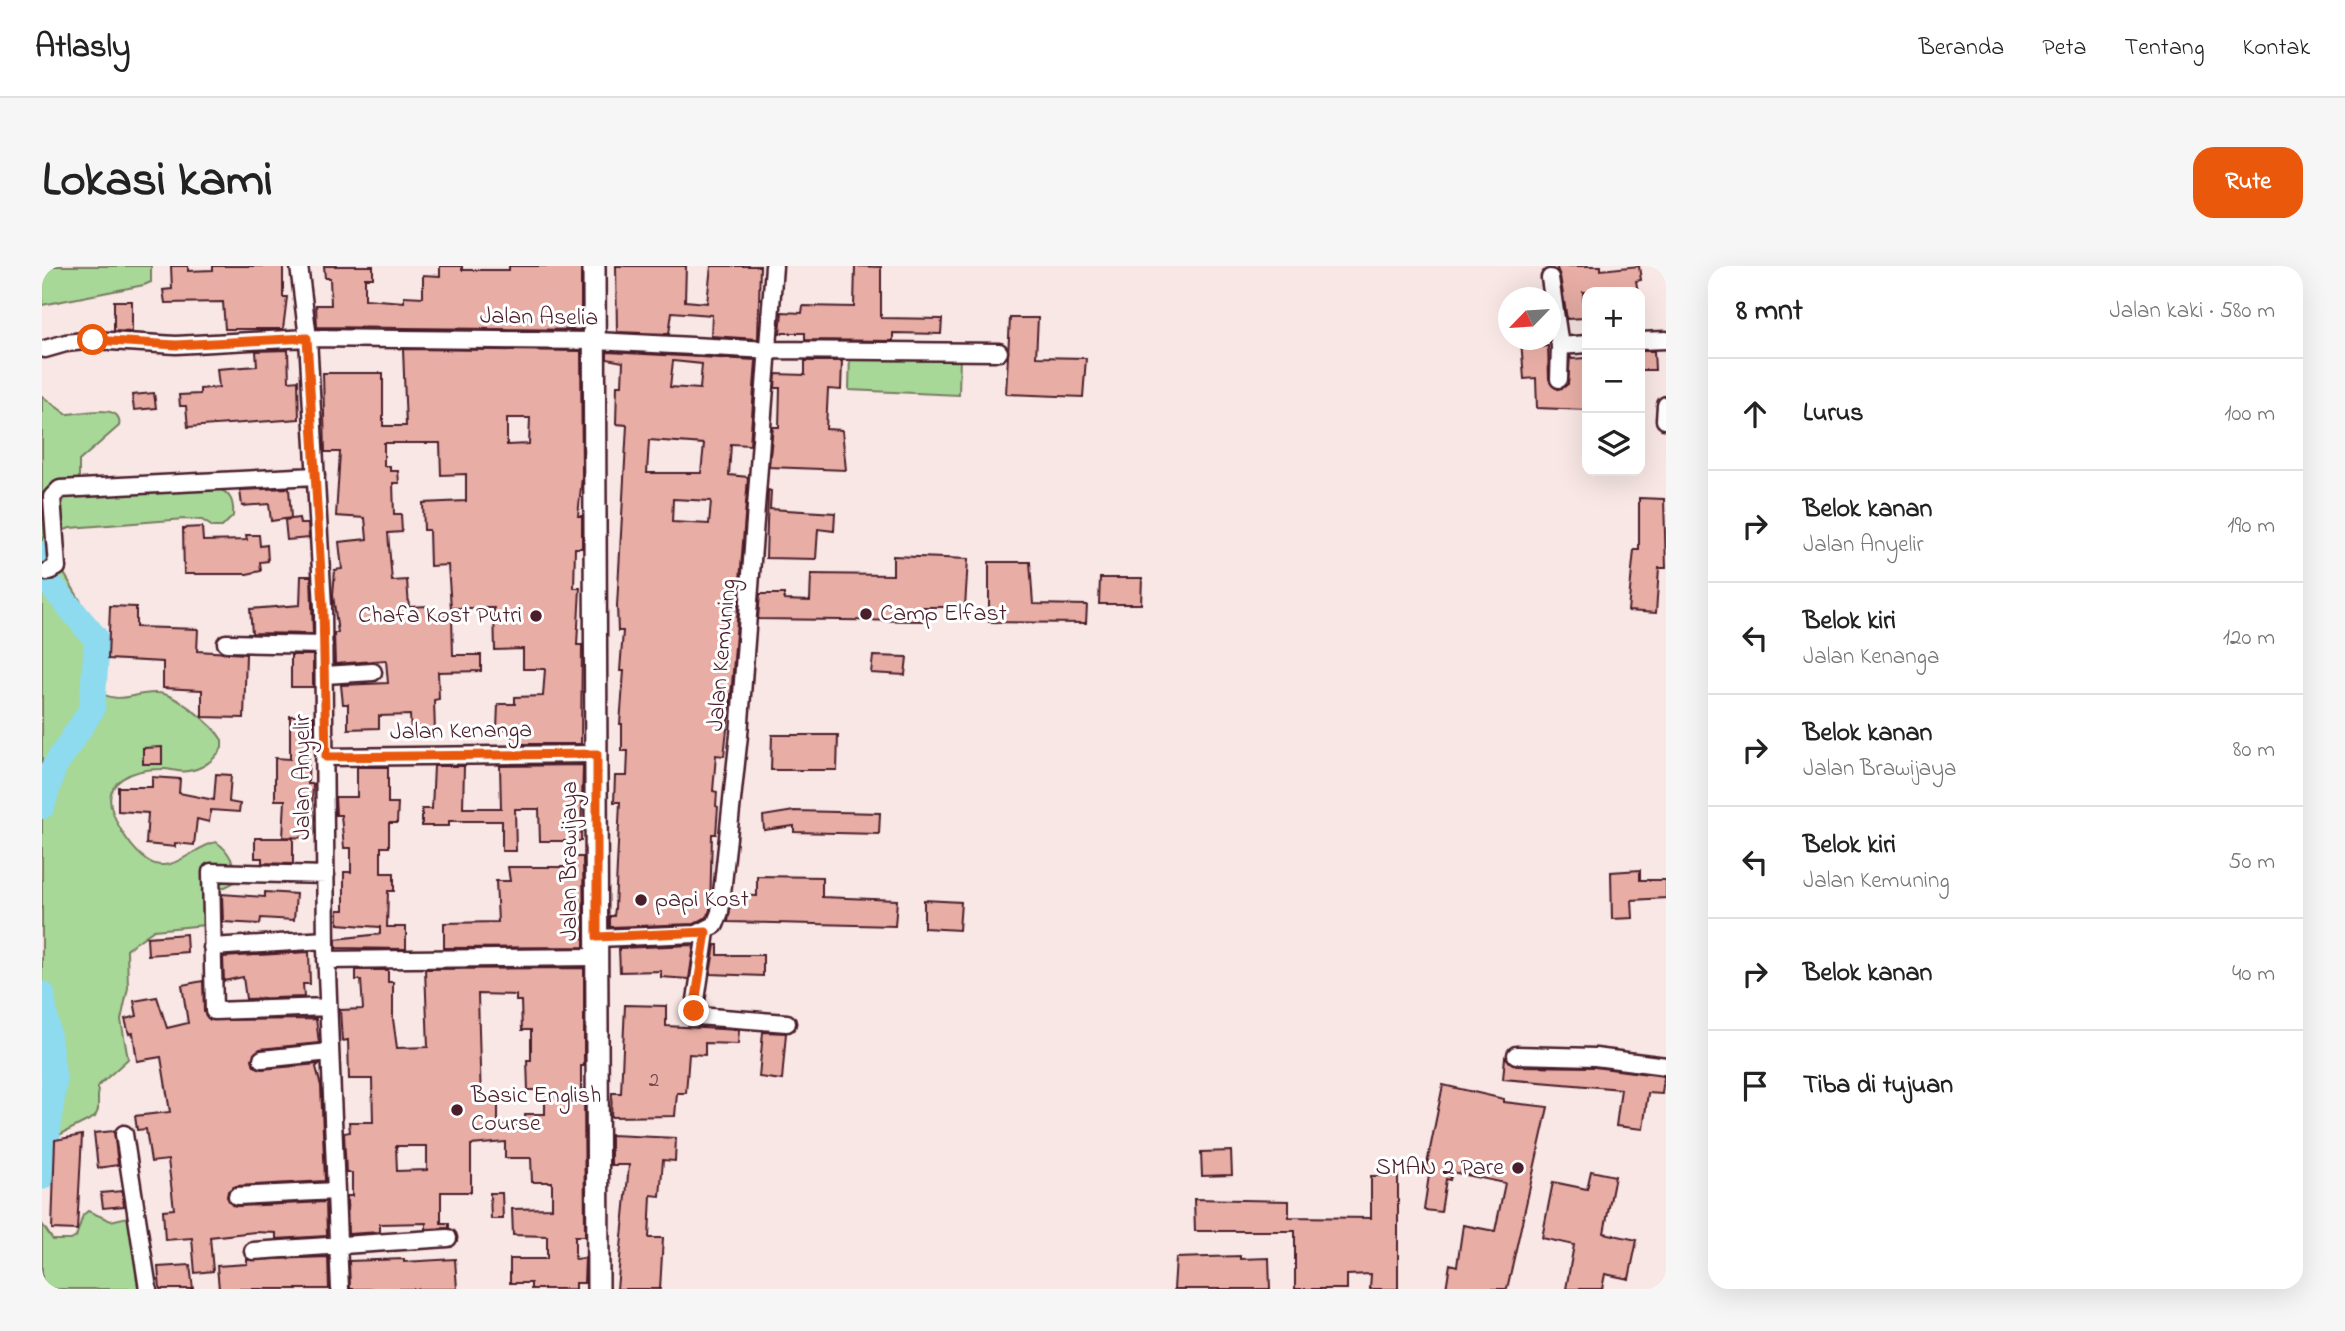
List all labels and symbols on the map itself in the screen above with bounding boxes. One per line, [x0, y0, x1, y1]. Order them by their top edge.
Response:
north arrow [1498, 287, 1561, 350]
street label: Jalan Aselia [479, 299, 599, 337]
route start [77, 324, 108, 355]
street label: Jalan Kemuning [699, 577, 747, 733]
place label: Camp Elfast [880, 597, 1007, 632]
place label: Chafa Kost Putri [358, 599, 522, 634]
marker: Camp Elfast [858, 606, 874, 622]
marker: Chafa Kost Putri [528, 608, 544, 624]
street label: Jalan Anyelir [286, 713, 322, 840]
street label: Jalan Kenanga [390, 713, 532, 751]
street label: Jalan Brawijaya [553, 781, 589, 941]
place label: papi Kost [655, 883, 749, 918]
marker: papi Kost [633, 892, 649, 908]
route end [678, 995, 709, 1026]
house number: 2 [649, 1066, 659, 1096]
place label: Basic English Course [470, 1079, 602, 1142]
marker: Basic English Course [449, 1102, 465, 1118]
place label: SMAN 2 Pare [1376, 1151, 1504, 1186]
marker: SMAN 2 Pare [1510, 1160, 1526, 1176]

